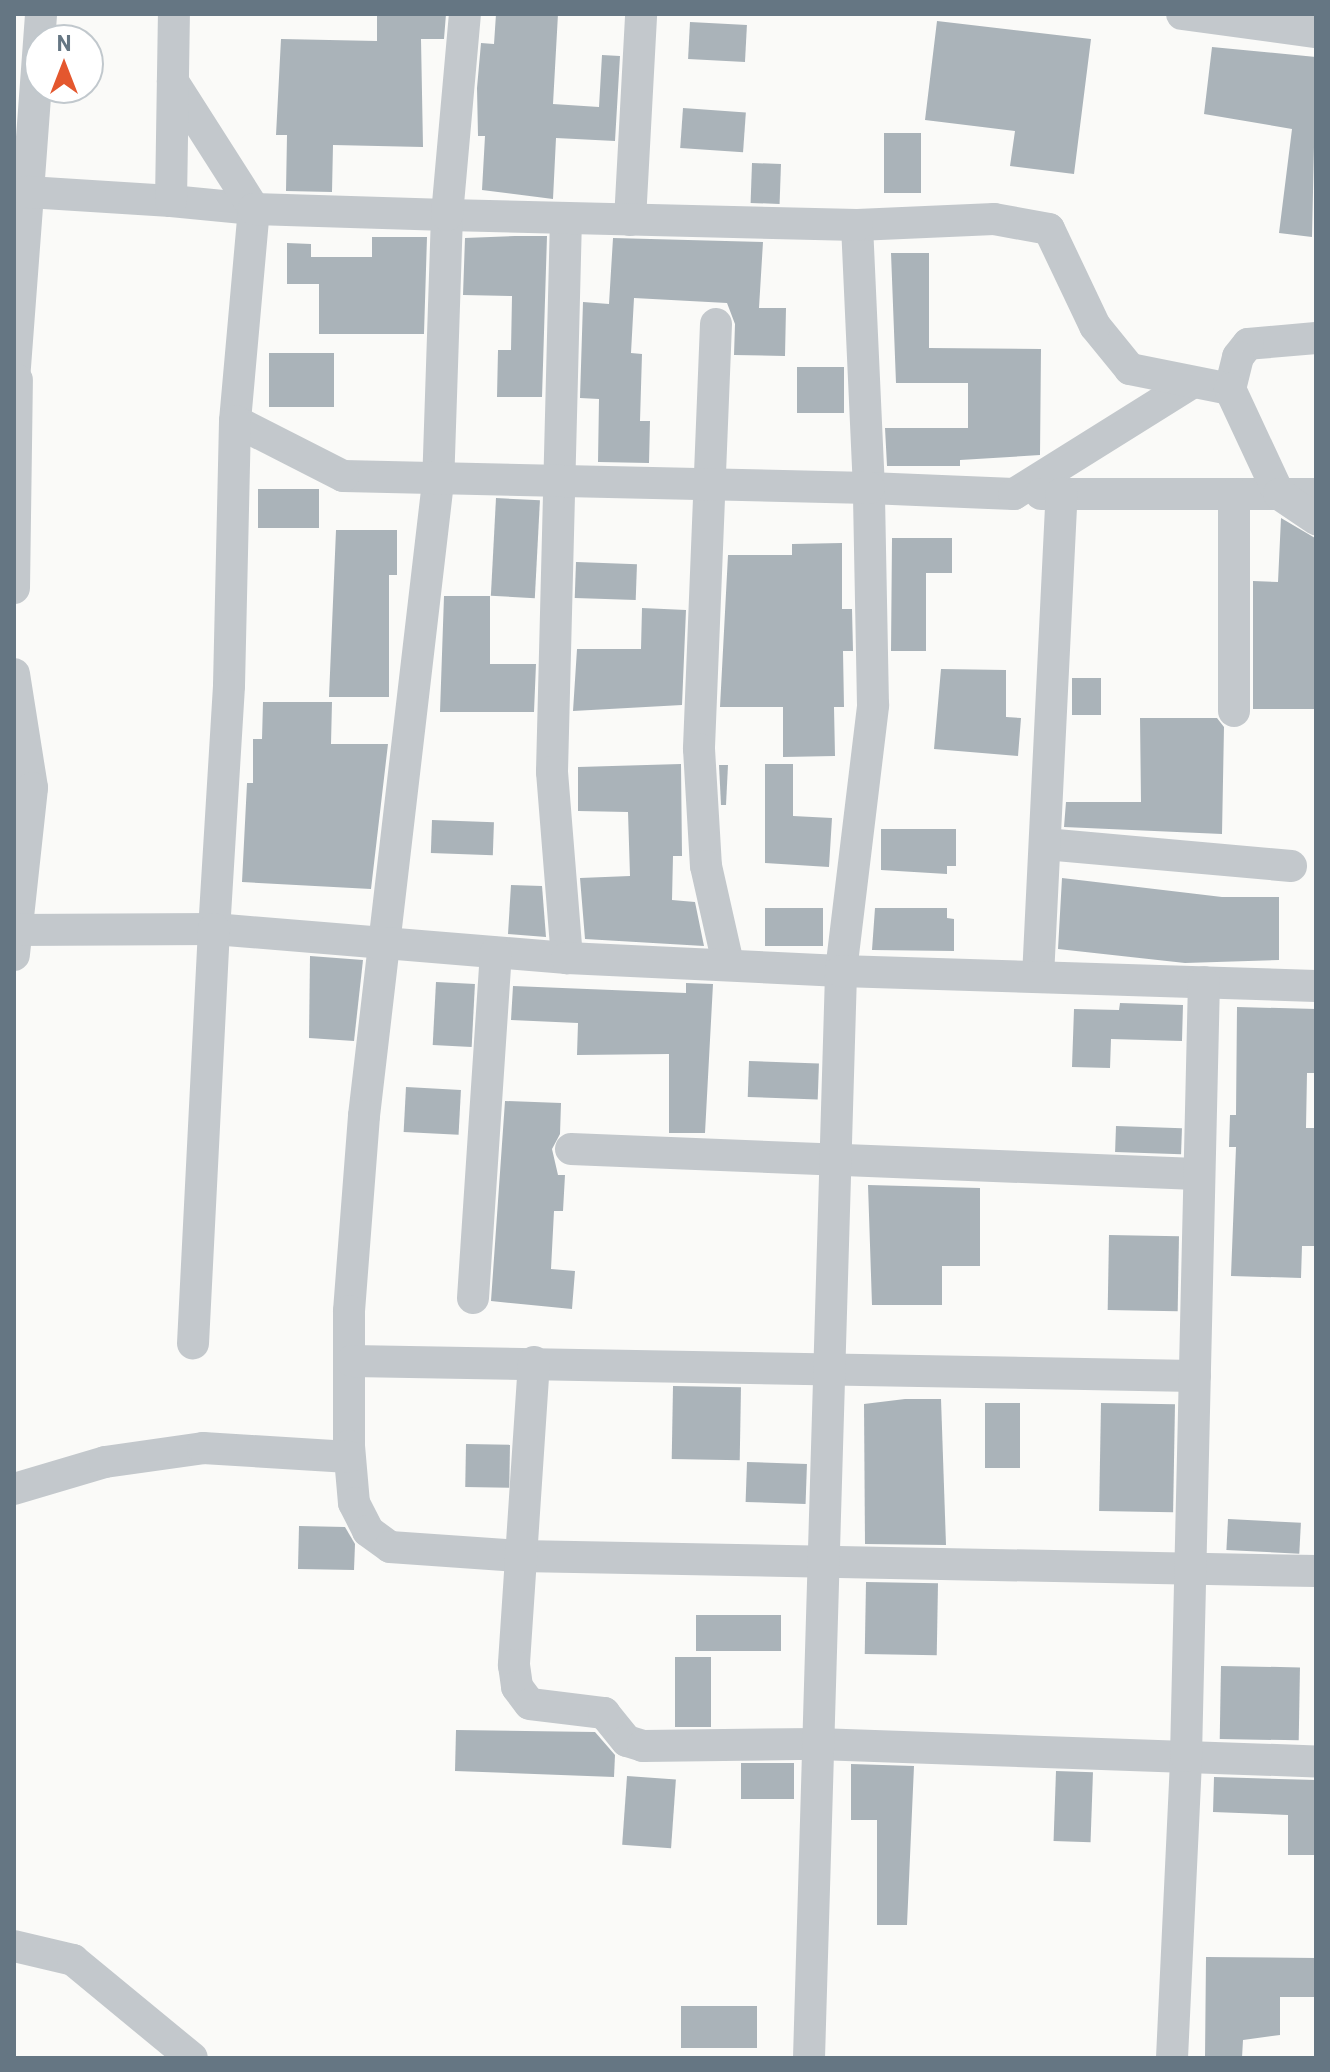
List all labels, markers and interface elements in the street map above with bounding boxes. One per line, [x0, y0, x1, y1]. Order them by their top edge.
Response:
north arrow [24, 24, 104, 104]
text: N [57, 29, 71, 55]

